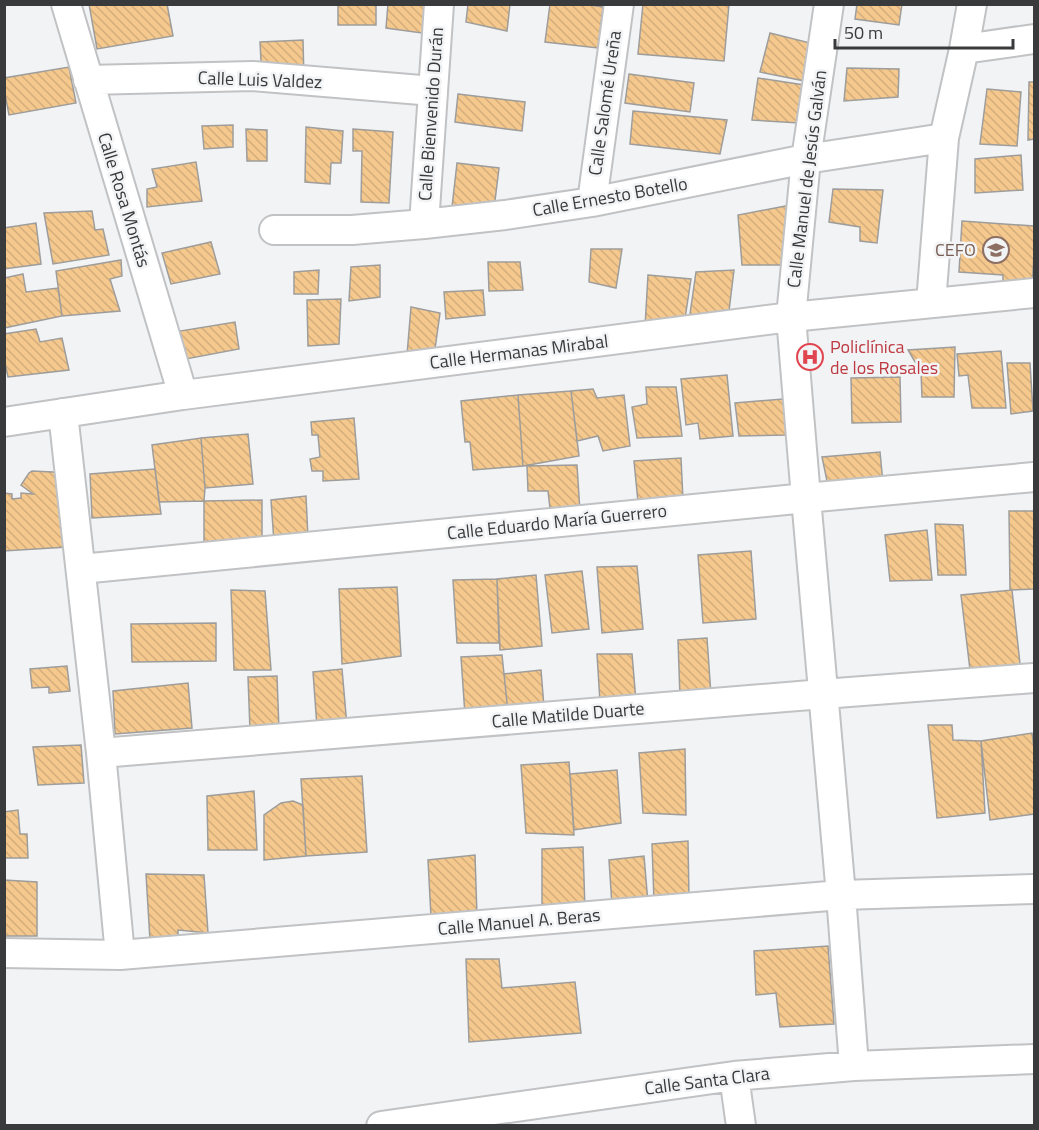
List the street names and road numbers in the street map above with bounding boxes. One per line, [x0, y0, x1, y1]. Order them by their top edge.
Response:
street label: Calle Bienvenido Durán [411, 26, 450, 202]
street label: Calle Salomé Ureña [581, 29, 628, 177]
street label: Calle Luis Valdez [197, 64, 323, 95]
street label: Calle Manuel de Jesús Galván [780, 68, 833, 289]
street label: Calle Rosa Montás [91, 129, 158, 271]
street label: Calle Ernesto Botello [530, 170, 690, 223]
street label: Calle Hermanas Mirabal [428, 327, 610, 376]
street label: Calle Eduardo María Guerrero [446, 497, 668, 546]
street label: Calle Matilde Duarte [491, 694, 645, 735]
street label: Calle Manuel A. Beras [437, 901, 601, 942]
street label: Calle Santa Clara [643, 1059, 771, 1102]

